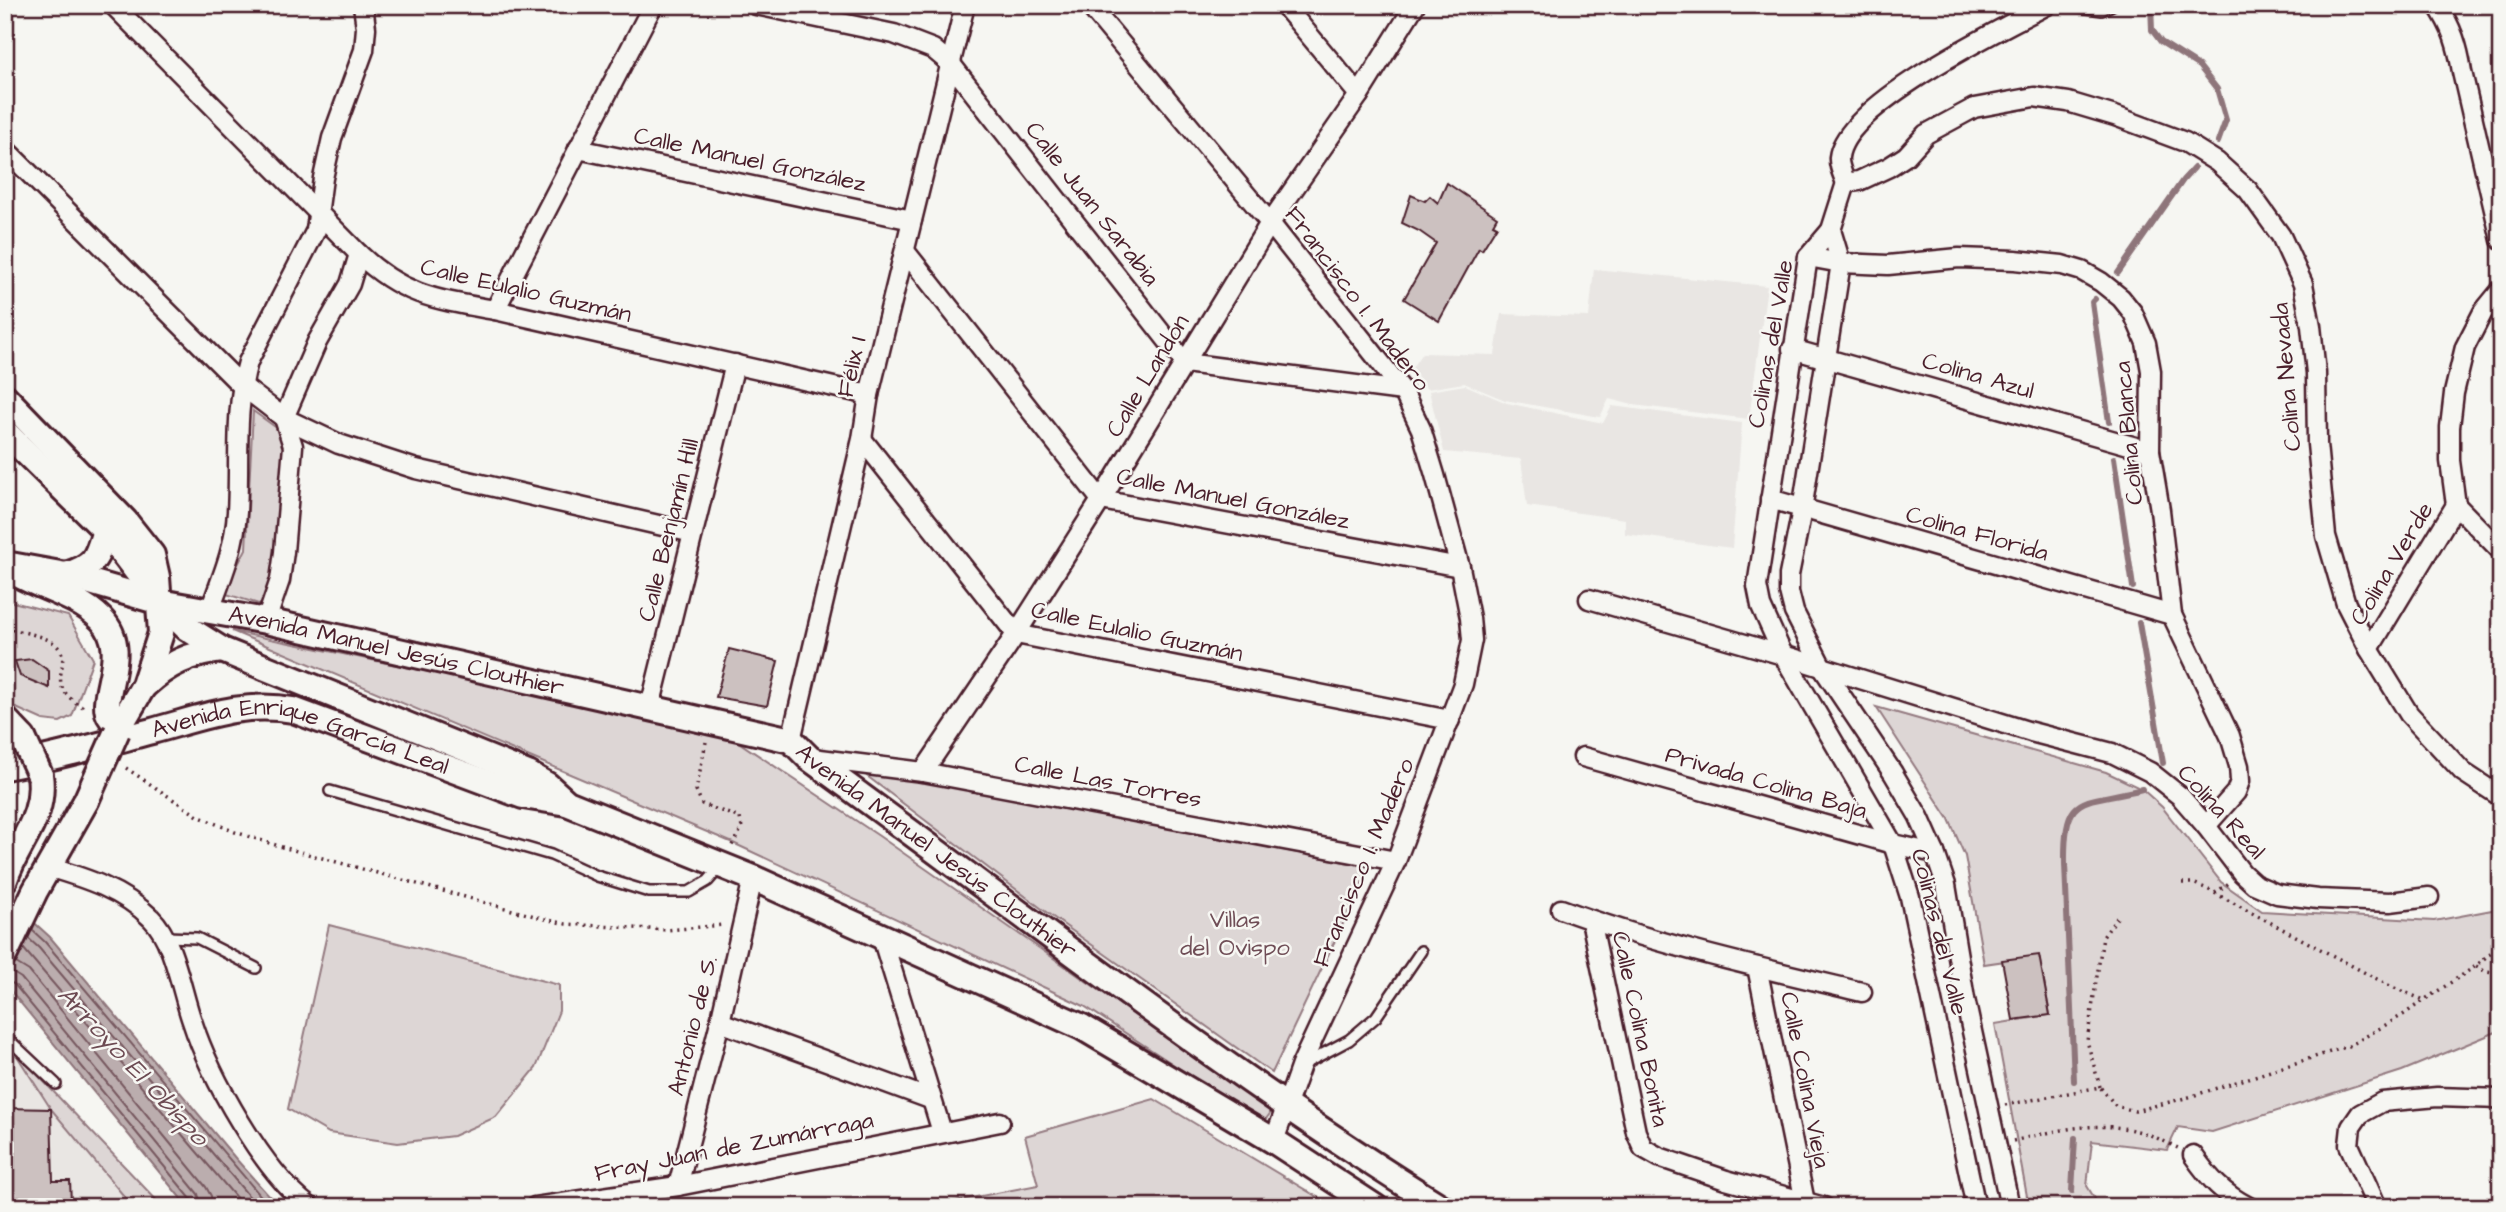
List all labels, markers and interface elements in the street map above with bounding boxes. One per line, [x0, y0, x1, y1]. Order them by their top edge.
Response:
street label: Calle Juan Sarabia [1017, 115, 1167, 293]
street label: Calle Manuel González [631, 119, 869, 201]
street label: Francisco I. Madero [1276, 199, 1438, 399]
street label: Calle Eulalio Guzmán [417, 250, 635, 332]
street label: Colinas del Valle [1739, 257, 1803, 431]
street label: Colina Nevada [2264, 301, 2310, 453]
street label: Calle Landon [1098, 308, 1198, 444]
street label: Félix I [829, 333, 875, 401]
street label: Colina Azul [1918, 344, 2038, 408]
street label: Colina Blanca [2106, 360, 2152, 506]
street label: Calle Benjamín Hill [630, 435, 708, 625]
street label: Calle Manuel González [1114, 460, 1353, 538]
street label: Colina Verde [2342, 496, 2442, 632]
street label: Colina Florida [1902, 497, 2052, 571]
street label: Calle Eulalio Guzmán [1028, 593, 1246, 671]
street label: Avenida Manuel Jesús Clouthier [226, 598, 567, 705]
street label: Avenida Enrique García Leal [148, 690, 454, 784]
street label: Avenida Manuel Jesús Clouthier [787, 736, 1084, 967]
street label: Privada Colina Baja [1661, 738, 1871, 828]
street label: Calle Las Torres [1012, 747, 1204, 817]
street label: Francisco I. Madero [1305, 753, 1424, 973]
street label: Colina Real [2169, 757, 2273, 867]
street label: Colinas del Valle [1902, 845, 1976, 1019]
park label: Villas del Ovispo [1180, 903, 1290, 965]
street label: Calle Colina Bonita [1603, 928, 1677, 1130]
street label: Antonio de S. [659, 953, 727, 1099]
water label: Arroyo El Obispo [48, 978, 218, 1156]
street label: Calle Colina Vieja [1771, 989, 1839, 1171]
street label: Fray Juan de Zumárraga [592, 1103, 877, 1192]

